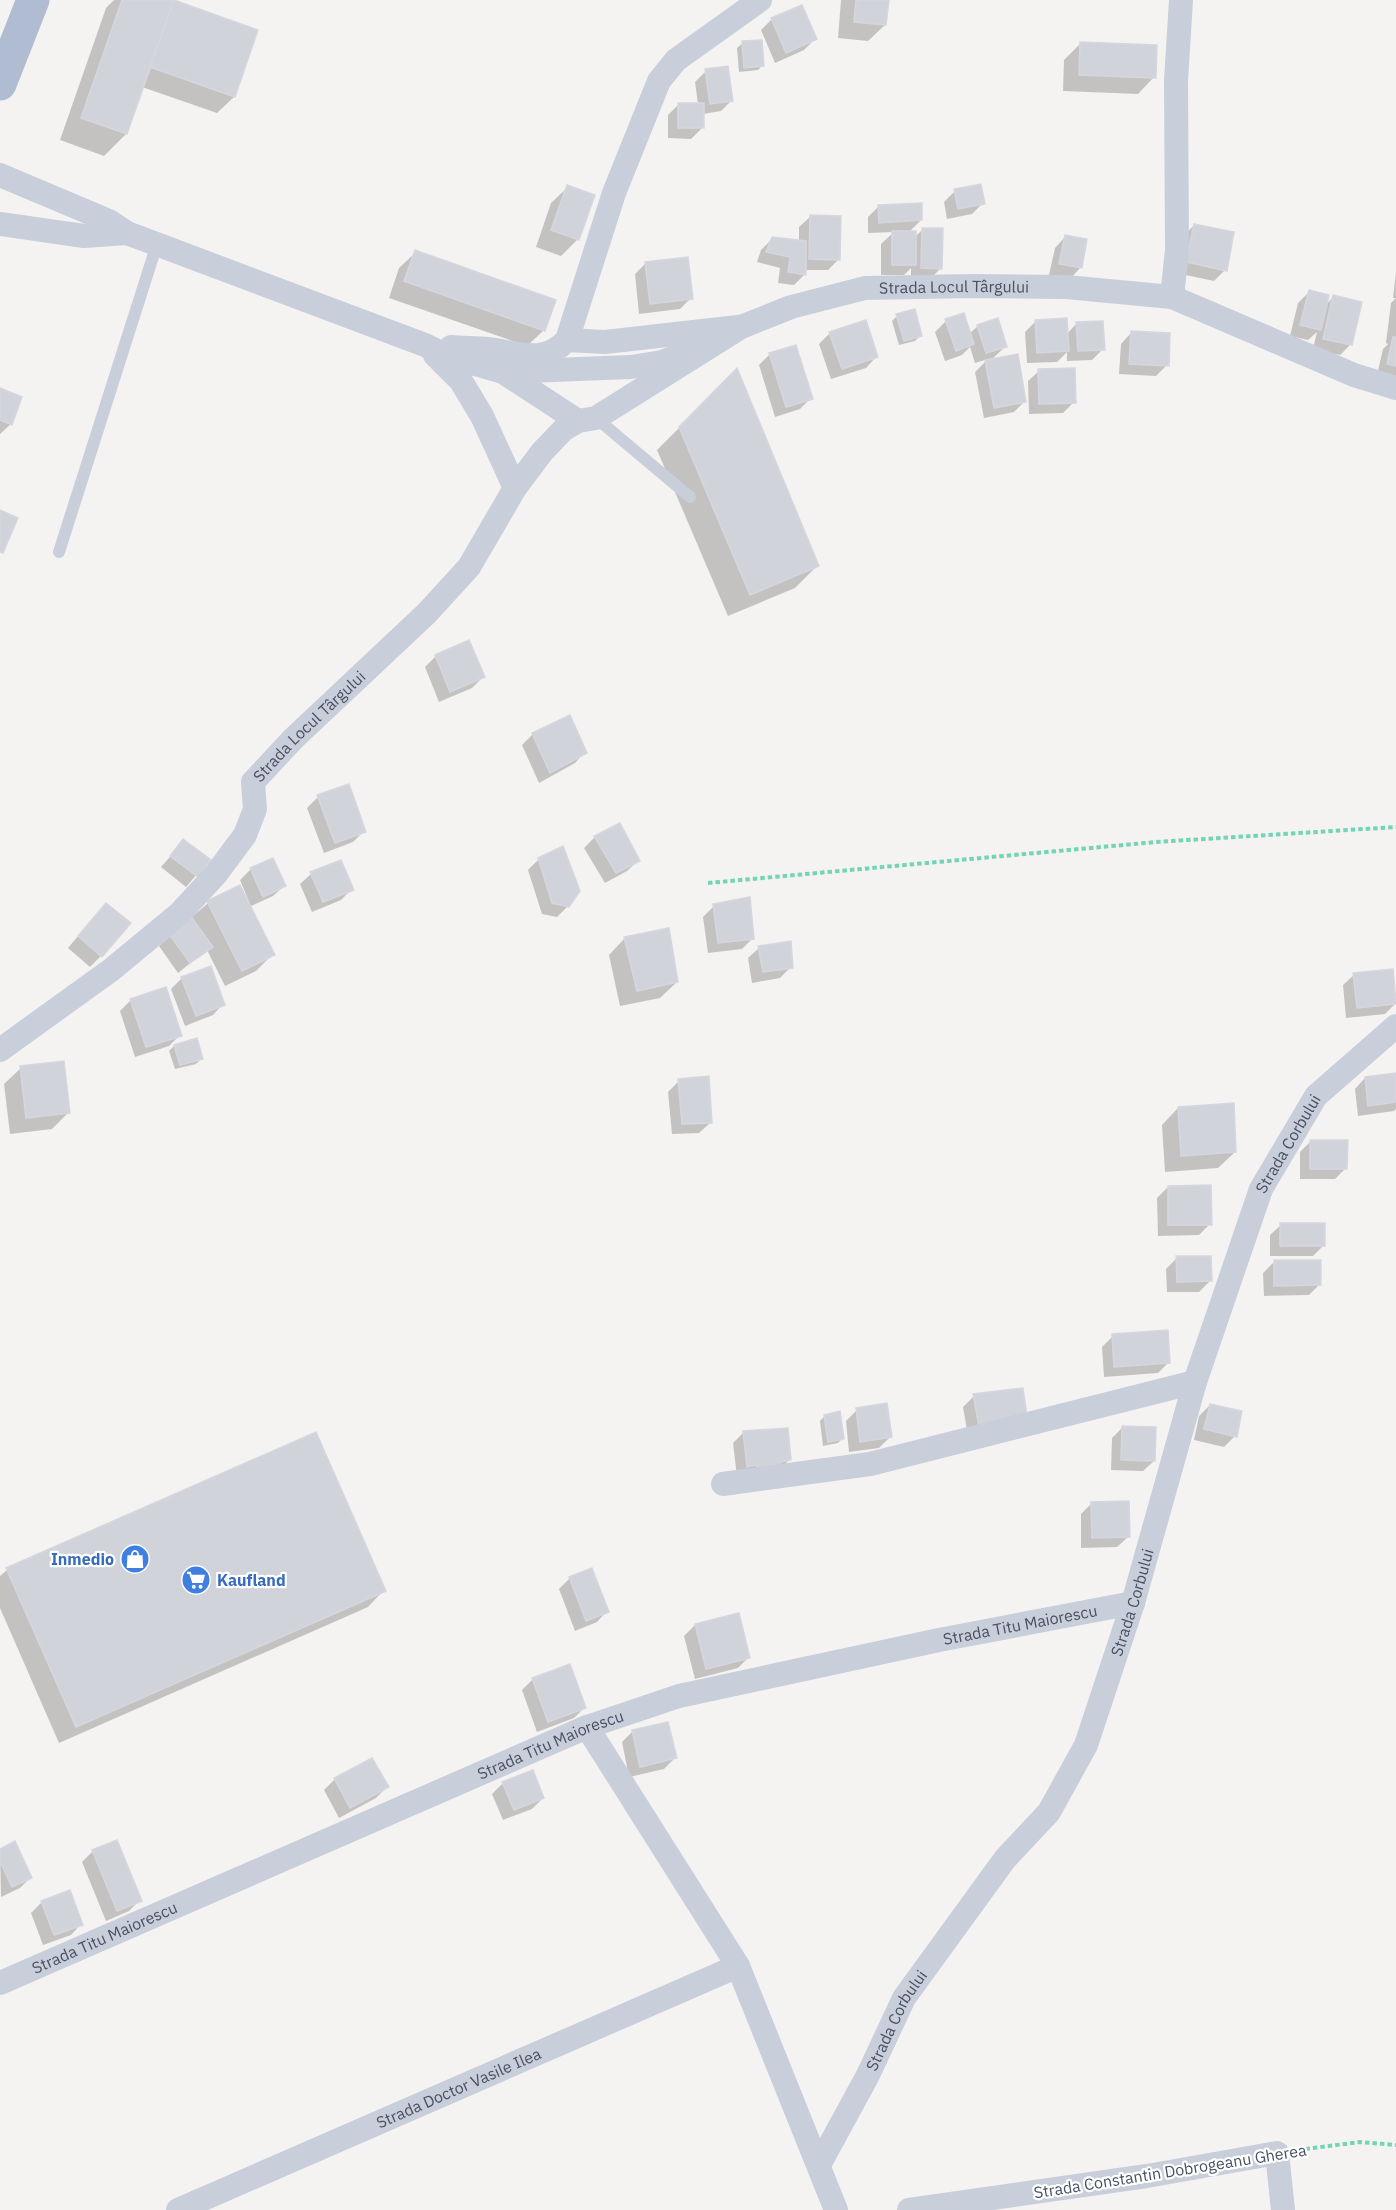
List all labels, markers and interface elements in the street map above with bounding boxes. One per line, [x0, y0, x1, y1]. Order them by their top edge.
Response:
street label: Strada Locul Târgului [879, 276, 1029, 298]
street label: Strada Locul Târgului [248, 666, 369, 786]
street label: Strada Corbului [1251, 1091, 1325, 1197]
shop icon: Inmedio [119, 1543, 151, 1575]
street label: Strada Corbului [1106, 1546, 1158, 1659]
place label: Inmedio [51, 1549, 114, 1569]
supermarket icon: Kaufland [180, 1564, 212, 1596]
place label: Kaufland [217, 1570, 286, 1590]
street label: Strada Titu Maiorescu [941, 1600, 1099, 1649]
street label: Strada Titu Maiorescu [474, 1705, 626, 1784]
street label: Strada Titu Maiorescu [29, 1897, 180, 1978]
street label: Strada Corbului [861, 1966, 931, 2074]
street label: Strada Doctor Vasile Ilea [373, 2043, 544, 2132]
street label: Strada Constantin Dobrogeanu Gherea [1032, 2139, 1308, 2202]

